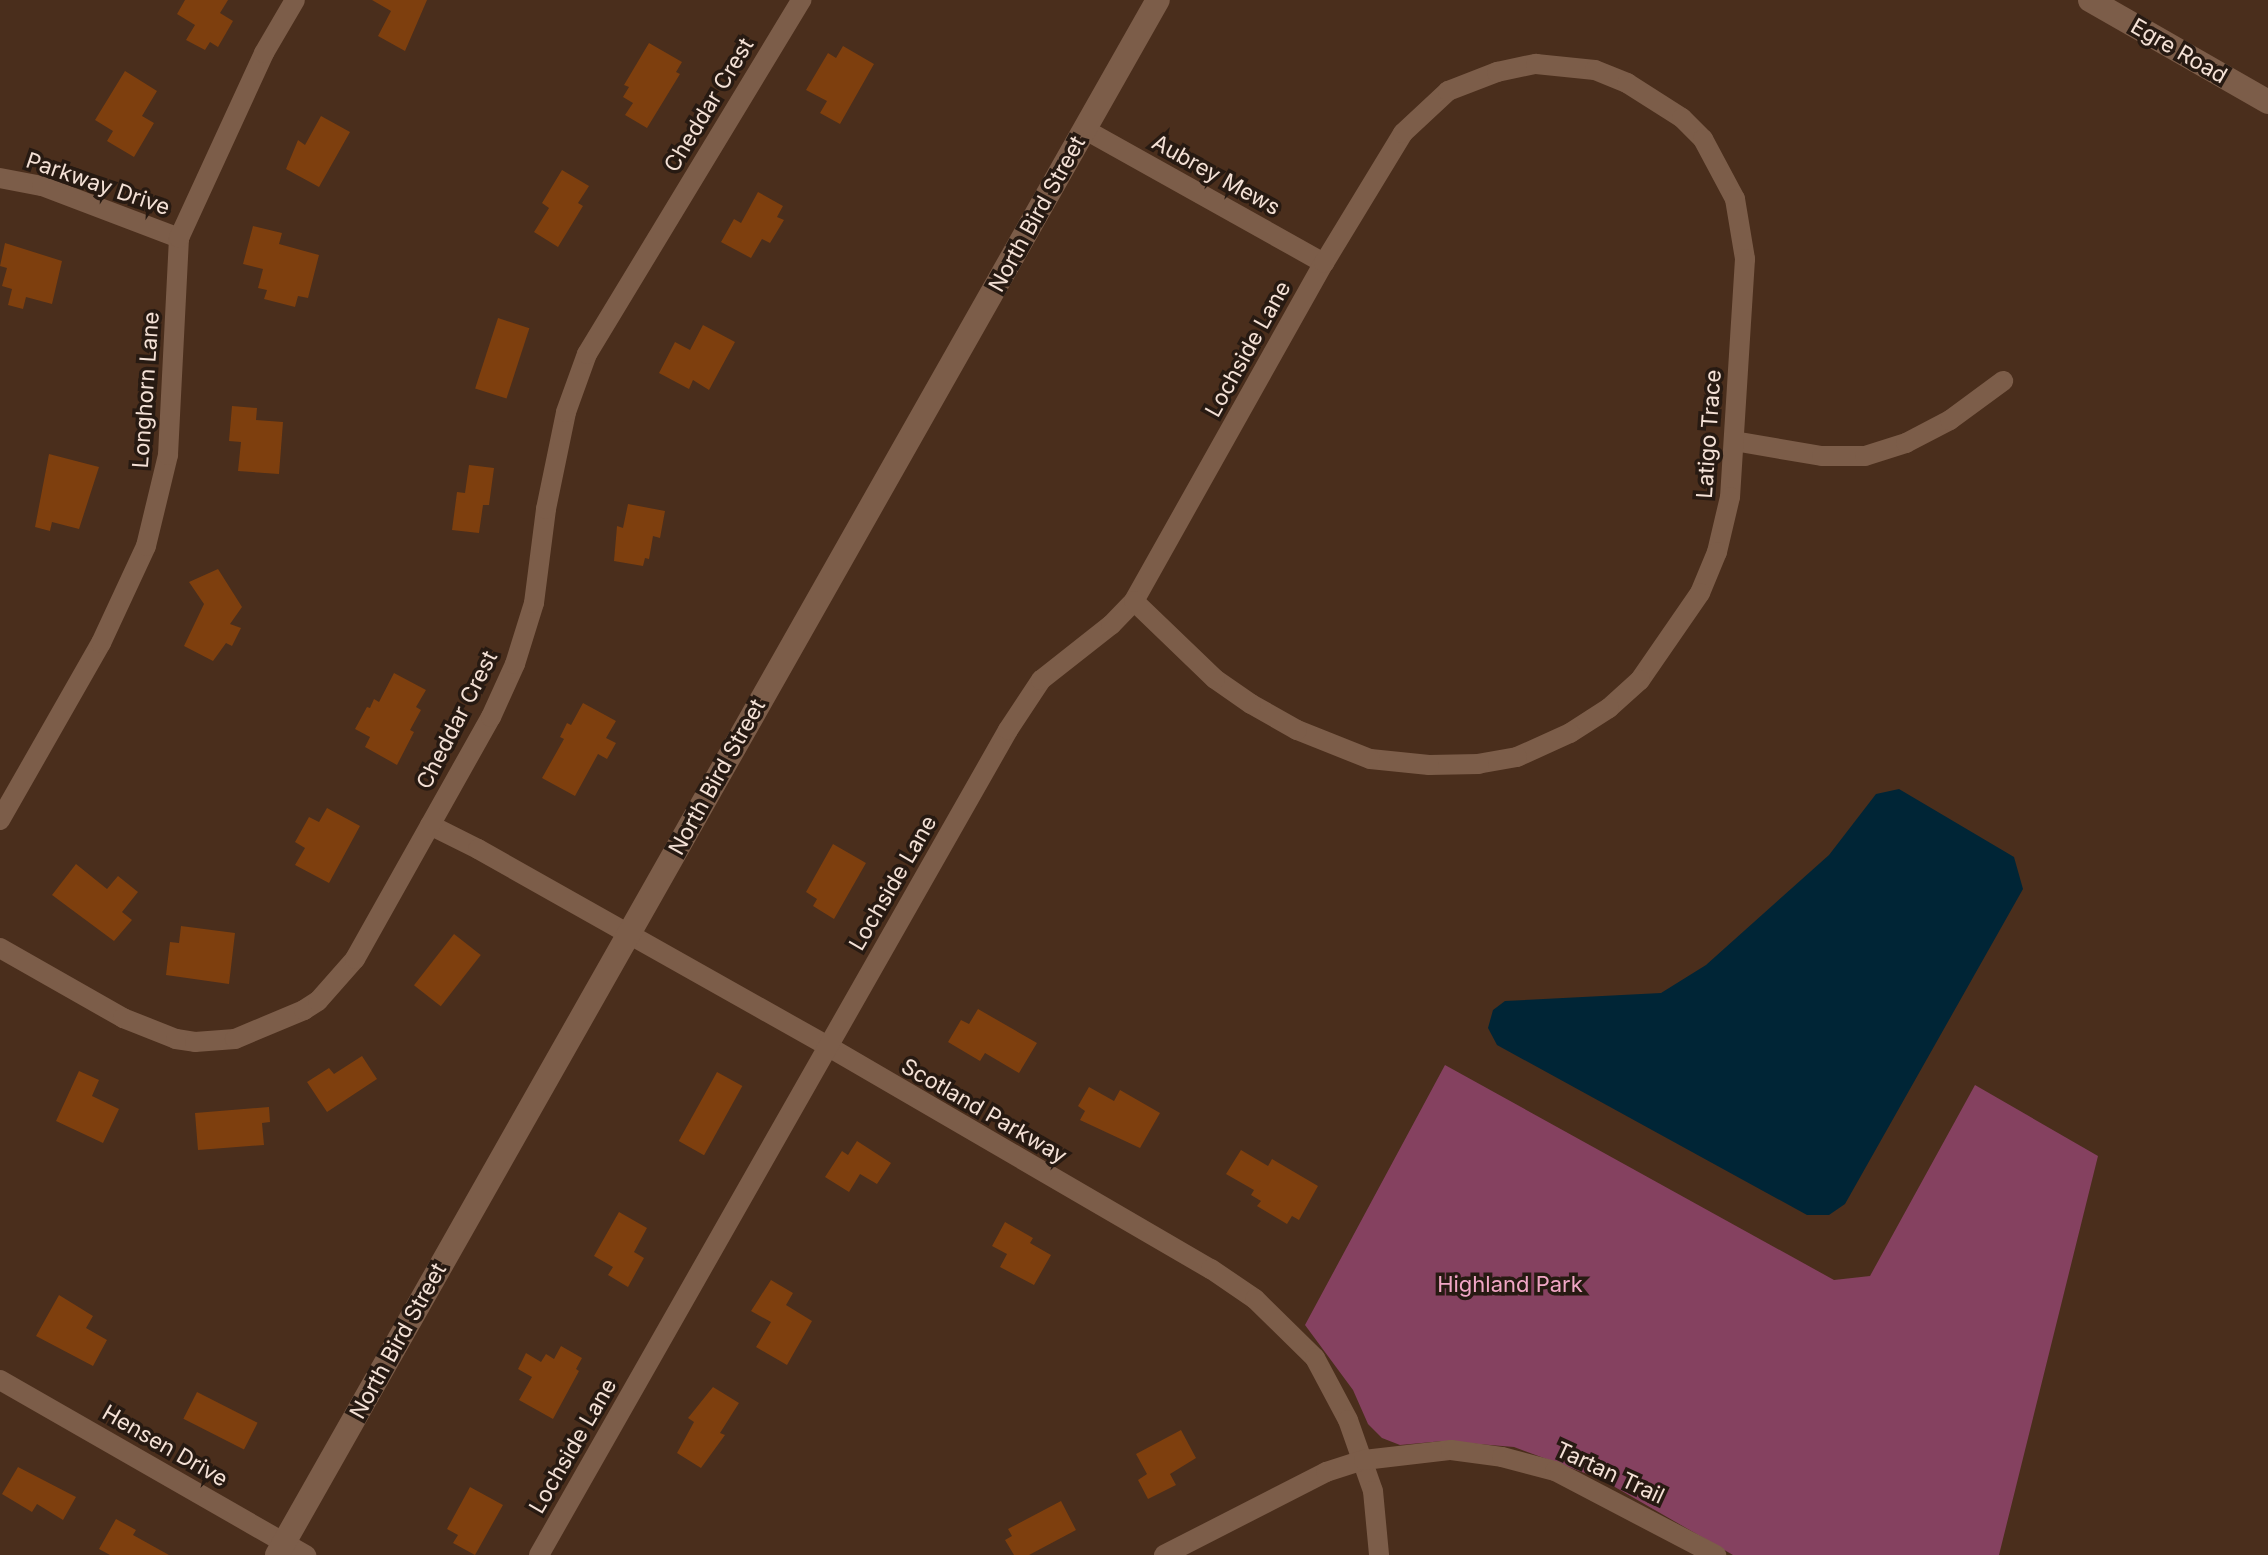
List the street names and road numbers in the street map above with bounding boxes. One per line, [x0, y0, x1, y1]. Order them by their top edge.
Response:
street label: Egre Road [2126, 13, 2232, 89]
street label: Cheddar Crest [659, 33, 759, 177]
street label: Aubrey Mews [1147, 129, 1285, 221]
street label: North Bird Street [983, 131, 1091, 297]
street label: Parkway Drive [23, 147, 173, 221]
street label: Lochside Lane [1200, 276, 1296, 422]
street label: Longhorn Lane [127, 311, 165, 469]
street label: Latigo Trace [1691, 369, 1727, 499]
street label: Cheddar Crest [411, 647, 503, 793]
street label: North Bird Street [663, 694, 771, 860]
street label: Lochside Lane [844, 811, 942, 955]
street label: Scotland Parkway [896, 1053, 1072, 1169]
street label: North Bird Street [344, 1258, 452, 1424]
street label: Lochside Lane [524, 1374, 622, 1518]
street label: Hensen Drive [98, 1399, 232, 1493]
street label: Tartan Trail [1552, 1436, 1668, 1510]

